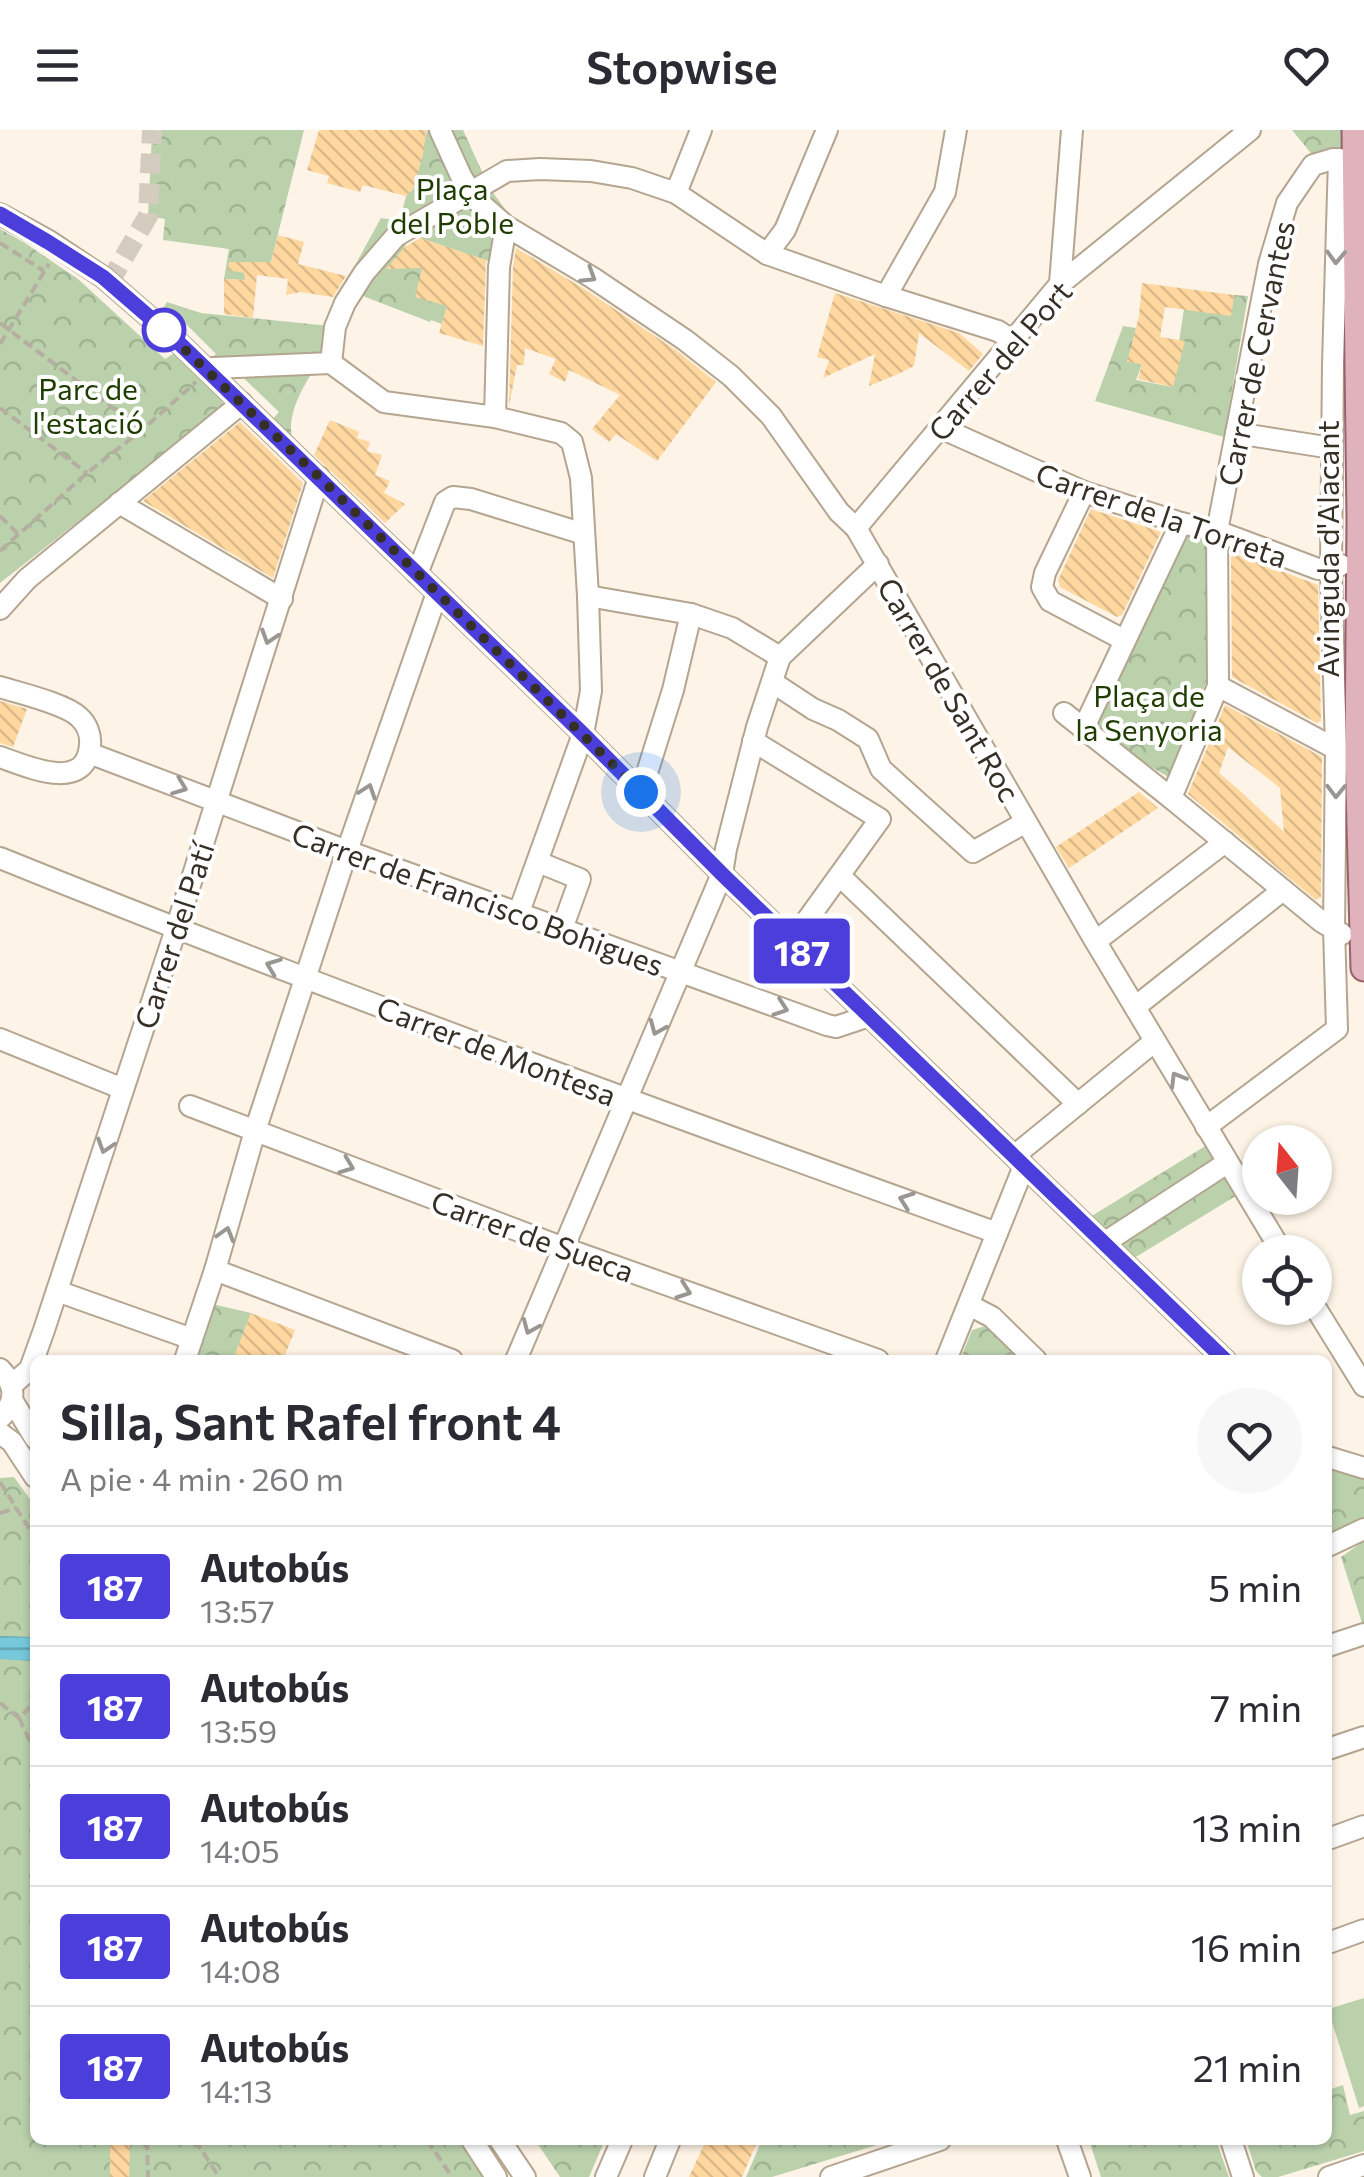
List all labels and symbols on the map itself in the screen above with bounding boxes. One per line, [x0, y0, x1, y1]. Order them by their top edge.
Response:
park label: Plaça del Poble [390, 169, 514, 240]
street label: Carrer de Cervantes [1209, 217, 1301, 489]
one-way arrow [1326, 249, 1347, 265]
one-way arrow [578, 264, 596, 283]
street label: Carrer del Port [919, 272, 1079, 448]
unlabelled marker [143, 309, 185, 351]
park label: Parc de l'estació [32, 369, 144, 440]
street label: Avinguda d'Alacant [1308, 420, 1345, 678]
street label: Carrer de la Torreta [1032, 454, 1292, 574]
street label: Carrer de Sant Roc [871, 570, 1029, 808]
one-way arrow [261, 628, 281, 645]
park label: Plaça de la Senyoria [1075, 676, 1223, 747]
your location [616, 767, 666, 817]
one-way arrow [171, 775, 188, 796]
one-way arrow [356, 784, 376, 801]
one-way arrow [1325, 784, 1346, 800]
street label: Carrer de Francisco Bohigues [287, 813, 669, 983]
street label: Carrer del Patí [125, 836, 221, 1033]
line badge: 187 [744, 918, 860, 984]
one-way arrow [265, 957, 282, 977]
street label: Carrer de Montesa [372, 987, 622, 1113]
one-way arrow [771, 997, 788, 1017]
one-way arrow [649, 1018, 669, 1036]
one-way arrow [1170, 1072, 1189, 1090]
north arrow [1242, 1125, 1332, 1215]
one-way arrow [96, 1137, 116, 1154]
one-way arrow [337, 1154, 354, 1174]
street label: Carrer de Sueca [427, 1181, 639, 1289]
one-way arrow [898, 1191, 915, 1212]
one-way arrow [214, 1226, 235, 1243]
one-way arrow [675, 1279, 692, 1300]
one-way arrow [522, 1317, 542, 1335]

